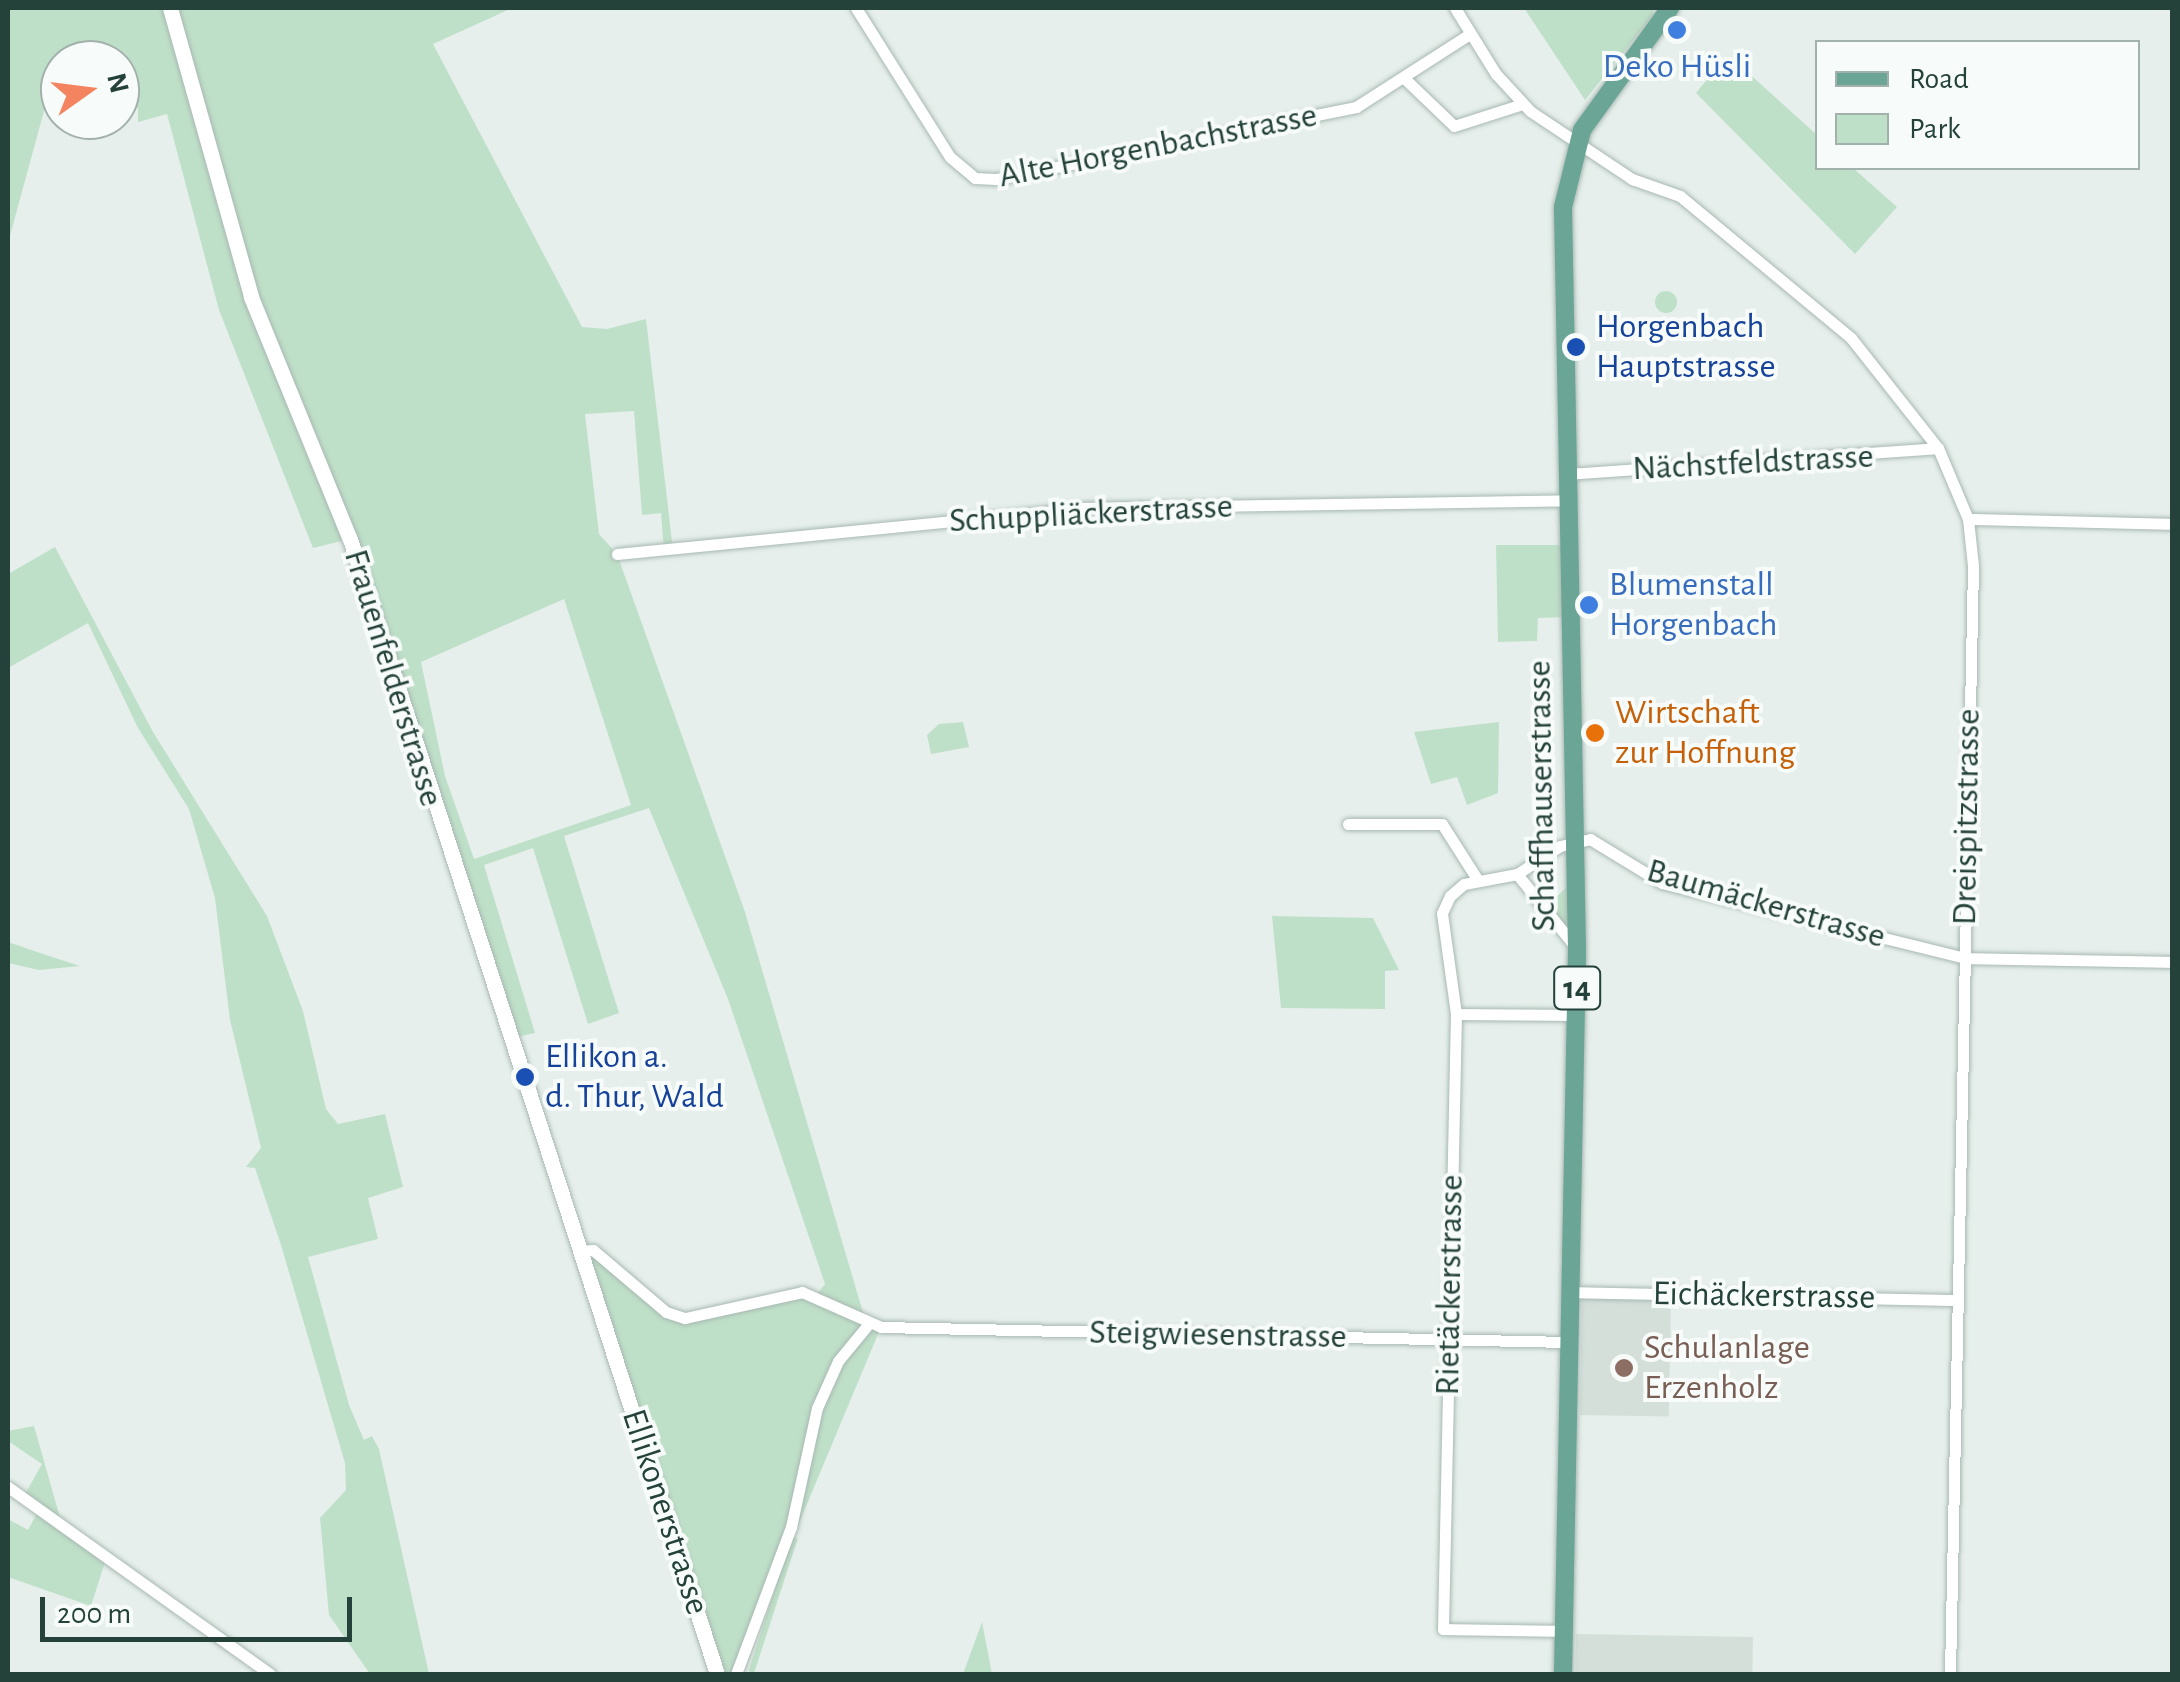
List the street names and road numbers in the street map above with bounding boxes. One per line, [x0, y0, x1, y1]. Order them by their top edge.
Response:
street label: Alte Horgenbachstrasse [995, 95, 1321, 197]
street label: Nächstfeldstrasse [1631, 436, 1875, 490]
street label: Schuppliäckerstrasse [948, 486, 1234, 542]
street label: Frauenfelderstrasse [334, 545, 452, 811]
street label: Schaffhauserstrasse [1519, 660, 1565, 932]
street label: Dreispitzstrasse [1944, 708, 1990, 926]
street label: Baumäckerstrasse [1642, 850, 1890, 958]
road number: 14 [1552, 961, 1602, 1015]
street label: Rietäckerstrasse [1427, 1174, 1473, 1396]
street label: Eichäckerstrasse [1652, 1273, 1876, 1319]
street label: Steigwiesenstrasse [1089, 1312, 1347, 1358]
street label: Ellikonerstrasse [612, 1404, 718, 1620]

